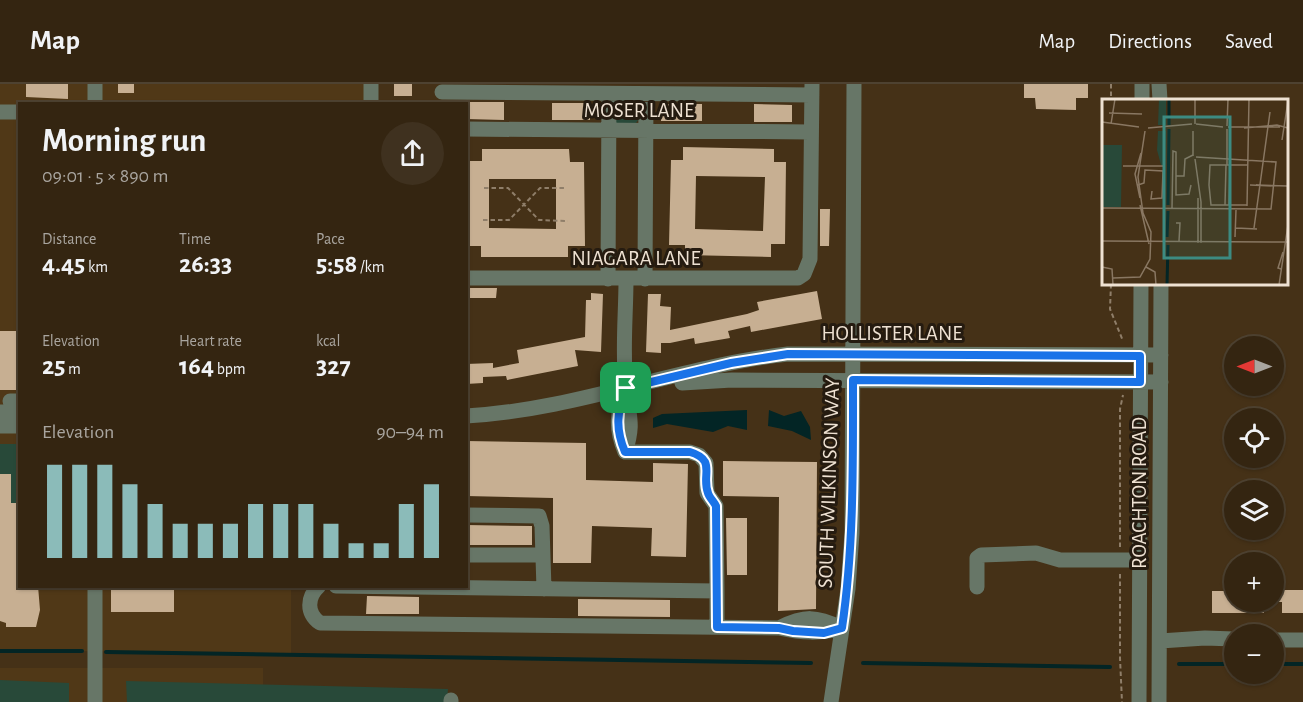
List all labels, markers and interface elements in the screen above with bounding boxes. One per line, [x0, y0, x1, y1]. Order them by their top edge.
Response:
text: Map [30, 27, 80, 55]
text: Map [1039, 31, 1075, 52]
text: Directions [1108, 31, 1192, 52]
text: Saved [1225, 31, 1273, 52]
inset map [1102, 99, 1288, 285]
street label: MOSER LANE [584, 100, 694, 121]
button: share [381, 122, 444, 185]
text: Morning run [42, 125, 206, 158]
text: 09:01 · 5 × 890 m [42, 166, 168, 186]
text: Distance [42, 231, 96, 247]
text: Time [179, 231, 211, 247]
text: Pace [316, 231, 345, 247]
street label: NIAGARA LANE [571, 248, 701, 269]
text: 4.45 [42, 251, 85, 277]
text: 26:33 [179, 251, 232, 277]
text: 5:58 [316, 251, 357, 277]
text: km [85, 259, 108, 275]
text: /km [357, 259, 385, 275]
street label: HOLLISTER LANE [822, 323, 962, 344]
text: Elevation [42, 333, 100, 349]
text: Heart rate [179, 333, 242, 349]
text: kcal [316, 333, 340, 349]
north arrow [1224, 336, 1284, 396]
map controls [1224, 336, 1284, 684]
text: 25 [42, 353, 65, 379]
text: 164 [179, 353, 214, 379]
text: 327 [316, 353, 351, 379]
text: m [65, 361, 81, 377]
text: bpm [214, 361, 246, 377]
pin [600, 362, 651, 413]
icon: arrive [609, 371, 642, 404]
street label: SOUTH WILKINSON WAY [815, 377, 843, 589]
button: locate [1224, 408, 1284, 468]
street label: ROACHTON ROAD [1129, 417, 1150, 569]
text: Elevation [42, 422, 114, 442]
text: 90–94 m [376, 422, 444, 442]
button: layers [1224, 480, 1284, 540]
button: + [1224, 552, 1284, 612]
button: − [1224, 624, 1284, 684]

